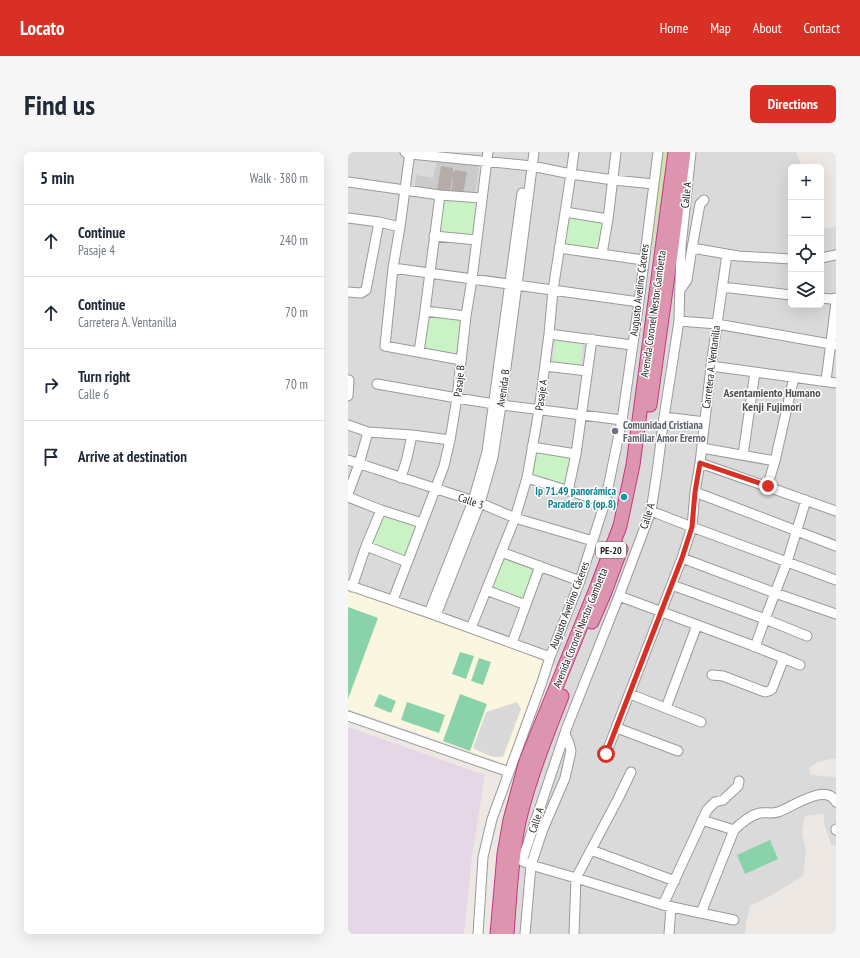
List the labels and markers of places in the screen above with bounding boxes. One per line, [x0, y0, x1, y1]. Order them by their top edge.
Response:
place label: Comunidad Cristiana Familiar Amor Ererno [623, 418, 706, 445]
marker: Comunidad Cristiana Familiar Amor Ererno [610, 426, 620, 436]
place label: Ip 71.49 panorámica Paradero 8 (op.8) [535, 484, 616, 511]
marker: Ip 71.49 panorámica Paradero 8 (op.8) [619, 492, 629, 502]

